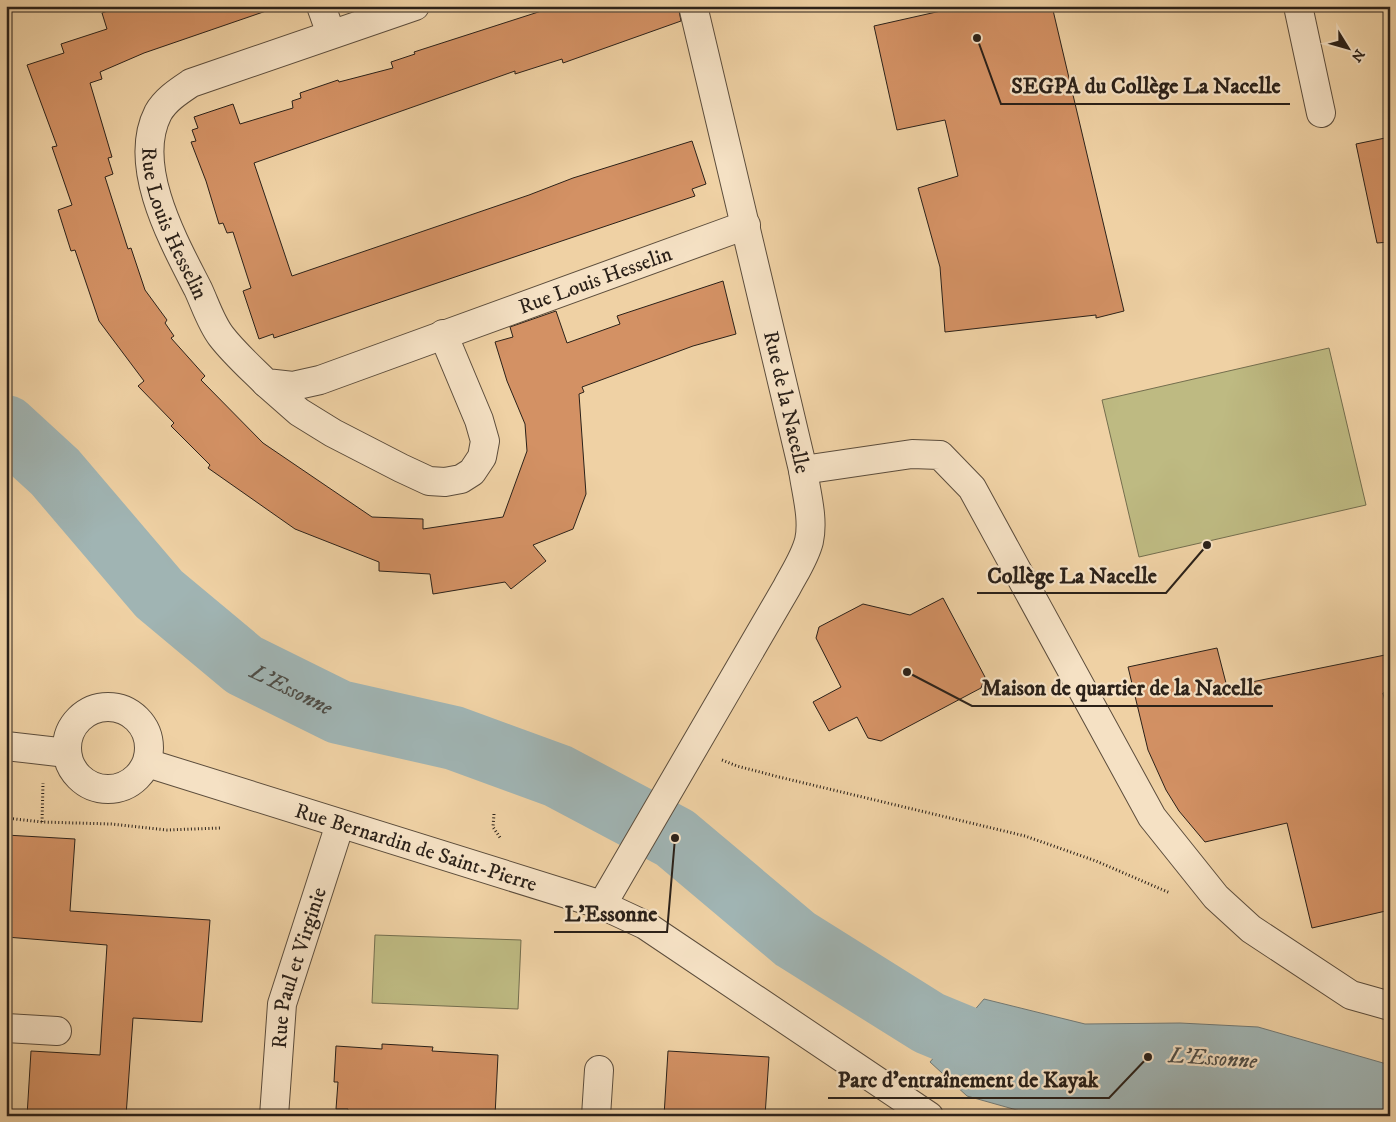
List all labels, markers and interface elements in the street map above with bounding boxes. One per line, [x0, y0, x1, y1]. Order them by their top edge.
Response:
north arrow [1324, 22, 1374, 72]
text: N [1347, 45, 1368, 66]
callout: SEGPA du Collège La Nacelle [1001, 67, 1290, 104]
text: SEGPA du Collège La Nacelle [1011, 73, 1281, 100]
street label: Rue Louis Hesselin [135, 147, 213, 304]
street label: Rue Louis Hesselin [515, 241, 676, 321]
street label: Rue de la Nacelle [757, 328, 815, 476]
callout: Collège La Nacelle [977, 556, 1166, 593]
text: Collège La Nacelle [987, 563, 1157, 590]
water label: L'Essonne [244, 658, 337, 722]
callout: Maison de quartier de la Nacelle [972, 669, 1273, 706]
text: Maison de quartier de la Nacelle [981, 675, 1263, 702]
street label: Rue Bernardin de Saint-Pierre [292, 798, 540, 898]
street label: Rue Paul et Virginie [267, 884, 333, 1049]
callout: L'Essonne [554, 895, 667, 932]
text: L'Essonne [565, 901, 657, 928]
water label: L'Essonne [1166, 1042, 1258, 1075]
callout: Parc d'entraînement de Kayak [828, 1061, 1109, 1098]
text: Parc d'entraînement de Kayak [838, 1067, 1100, 1094]

